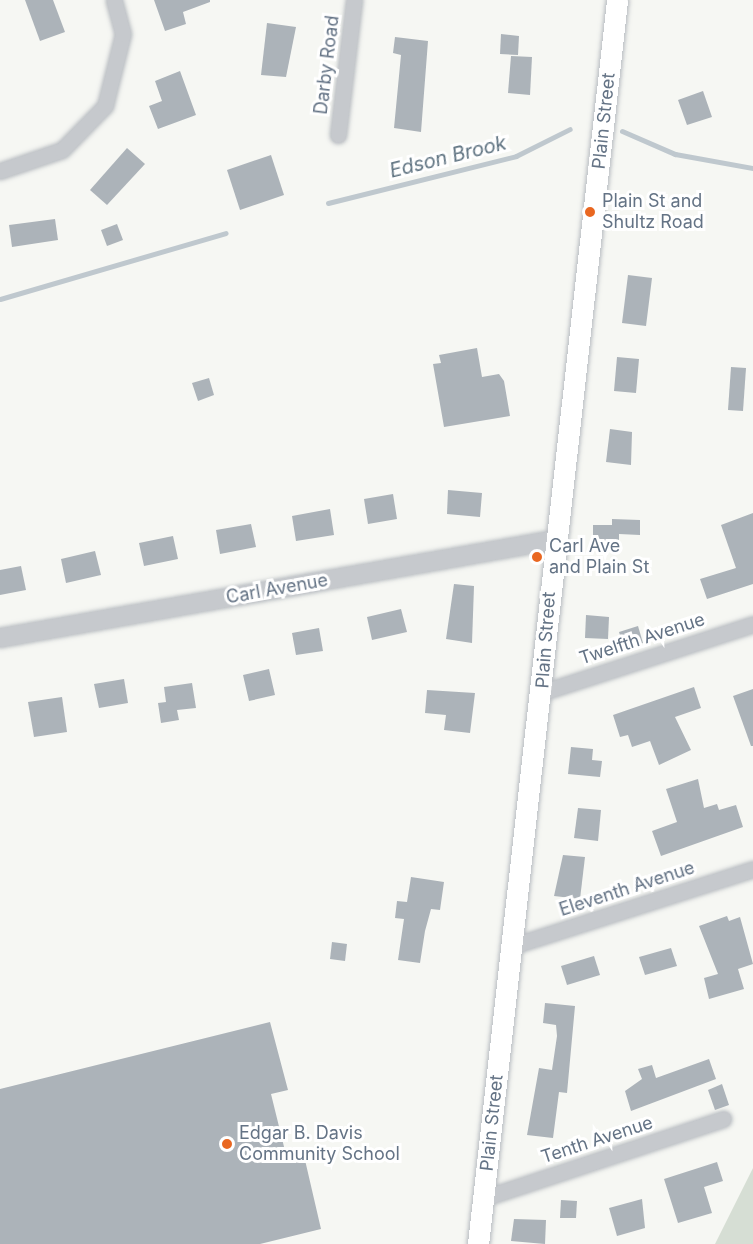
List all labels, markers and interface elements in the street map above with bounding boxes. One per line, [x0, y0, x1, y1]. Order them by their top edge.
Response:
street label: Darby Road [310, 14, 344, 116]
street label: Plain Street [588, 72, 620, 170]
water label: Edson Brook [387, 131, 509, 183]
place label: Plain St and Shultz Road [602, 191, 704, 234]
marker: Plain St and Shultz Road [583, 205, 597, 219]
place label: Carl Ave and Plain St [549, 536, 649, 578]
marker: Carl Ave and Plain St [530, 550, 544, 564]
street label: Carl Avenue [224, 569, 330, 609]
street label: Plain Street [532, 591, 560, 689]
street label: Twelfth Avenue [577, 609, 707, 669]
street label: Eleventh Avenue [557, 857, 697, 921]
street label: Plain Street [476, 1074, 508, 1172]
street label: Tenth Avenue [538, 1112, 656, 1168]
place label: Edgar B. Davis Community School [239, 1123, 400, 1166]
marker: Edgar B. Davis Community School [220, 1137, 234, 1151]

